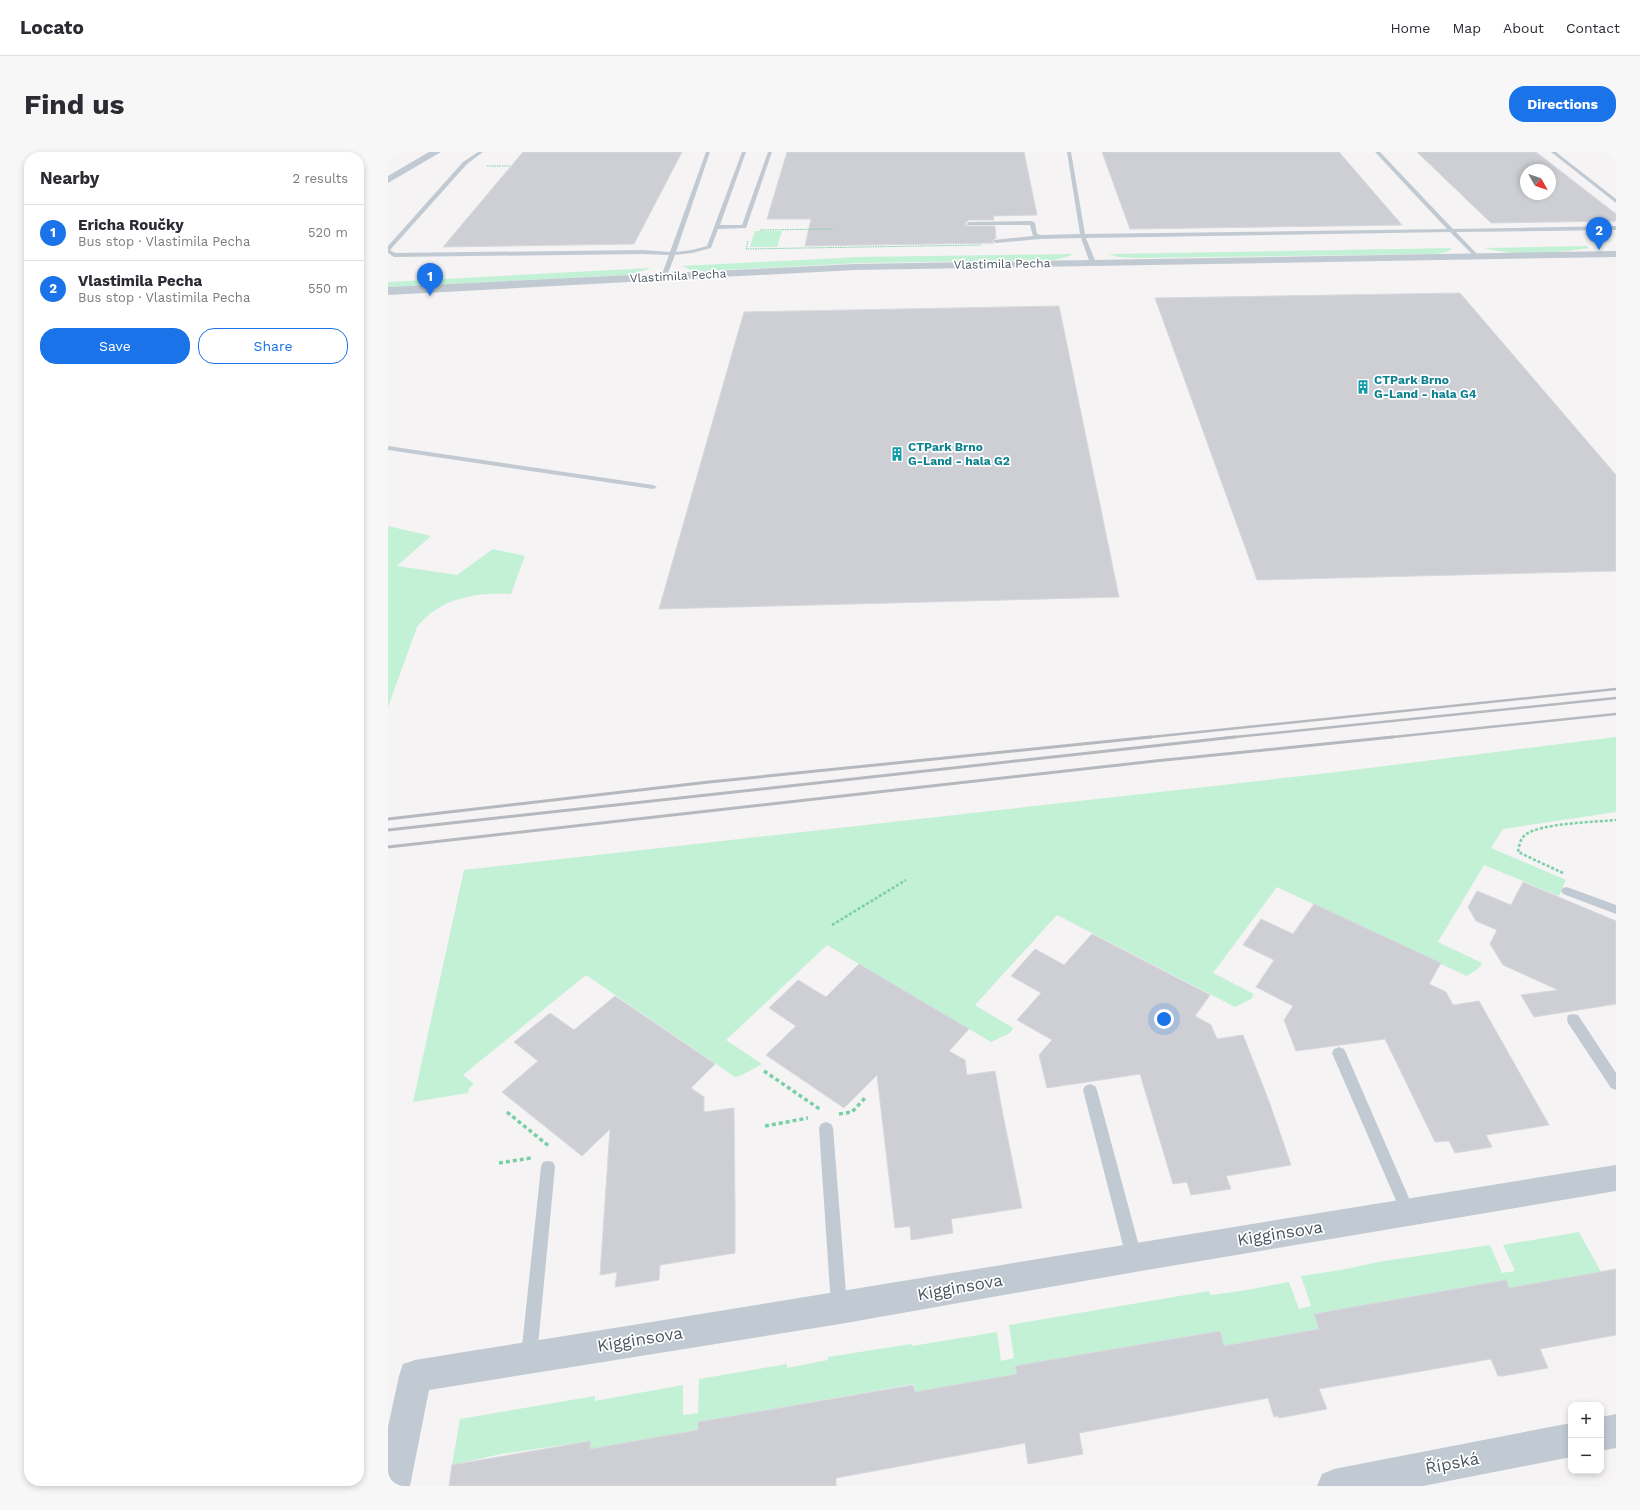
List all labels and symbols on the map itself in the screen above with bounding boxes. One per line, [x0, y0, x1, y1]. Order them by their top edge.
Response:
north arrow [1520, 164, 1556, 200]
pin: 2 [1586, 217, 1612, 250]
street label: Vlastimila Pecha [953, 256, 1051, 272]
pin: 1 [417, 263, 443, 296]
street label: Vlastimila Pecha [629, 266, 727, 286]
place label: CTPark Brno G-Land - hala G4 [1374, 373, 1477, 401]
building icon: CTPark Brno G-Land - hala G4 [1355, 379, 1371, 395]
place label: CTPark Brno G-Land - hala G2 [908, 440, 1010, 468]
building icon: CTPark Brno G-Land - hala G2 [889, 446, 905, 462]
your location [1154, 1009, 1174, 1029]
street label: Kigginsova [1236, 1216, 1325, 1250]
street label: Kigginsova [916, 1270, 1005, 1304]
street label: Kigginsova [596, 1322, 685, 1356]
street label: Řípská [1423, 1448, 1481, 1478]

